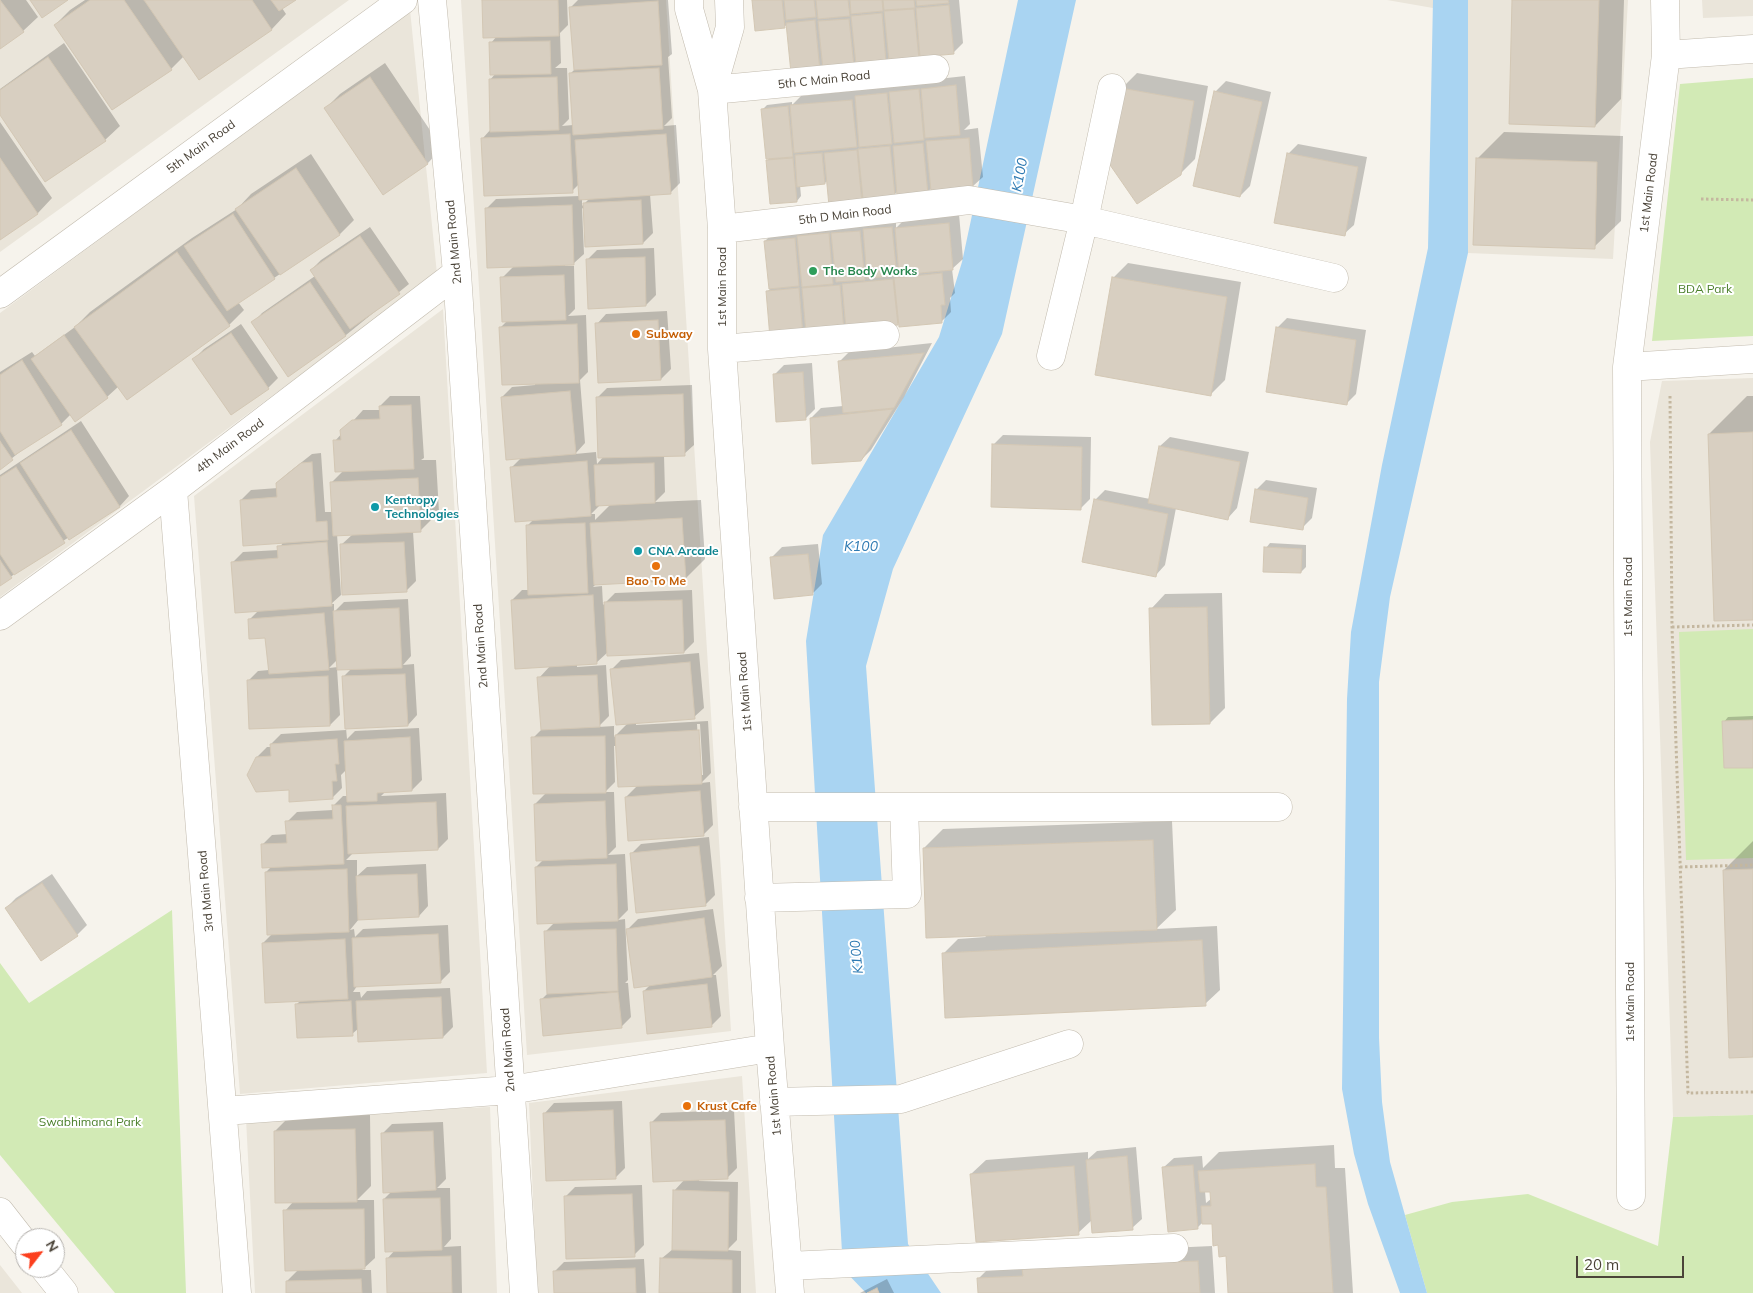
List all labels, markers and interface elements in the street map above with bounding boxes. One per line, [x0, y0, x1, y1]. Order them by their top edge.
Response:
street label: 5th C Main Road [777, 68, 871, 92]
street label: 5th Main Road [164, 117, 238, 177]
street label: 1st Main Road [1637, 152, 1661, 234]
water label: K100 [1009, 157, 1031, 193]
street label: 2nd Main Road [443, 199, 465, 285]
street label: 5th D Main Road [798, 202, 892, 228]
street label: 1st Main Road [715, 247, 729, 327]
place label: The Body Works [823, 264, 917, 278]
marker: The Body Works [807, 265, 819, 277]
park label: BDA Park [1678, 282, 1732, 296]
place label: Subway [646, 327, 693, 341]
marker: Subway [630, 328, 642, 340]
street label: 4th Main Road [193, 416, 267, 476]
place label: Kentropy Technologies [385, 493, 459, 521]
marker: Kentropy Technologies [369, 501, 381, 513]
water label: K100 [844, 539, 878, 555]
place label: CNA Arcade [648, 544, 719, 558]
marker: CNA Arcade [632, 545, 644, 557]
street label: 1st Main Road [1621, 557, 1635, 637]
marker: Bao To Me [650, 560, 662, 572]
place label: Bao To Me [626, 574, 686, 588]
street label: 2nd Main Road [471, 603, 491, 689]
street label: 1st Main Road [735, 651, 755, 733]
street label: 3rd Main Road [195, 850, 217, 932]
water label: K100 [847, 939, 867, 975]
street label: 1st Main Road [1623, 962, 1637, 1042]
street label: 2nd Main Road [498, 1007, 518, 1093]
street label: 1st Main Road [763, 1055, 785, 1137]
place label: Krust Cafe [697, 1099, 757, 1113]
marker: Krust Cafe [681, 1100, 693, 1112]
park label: Swabhimana Park [39, 1115, 141, 1129]
north arrow [15, 1228, 65, 1278]
text: N [42, 1237, 63, 1255]
scale bar [1578, 1246, 1686, 1278]
text: 20 m [1584, 1255, 1619, 1274]

